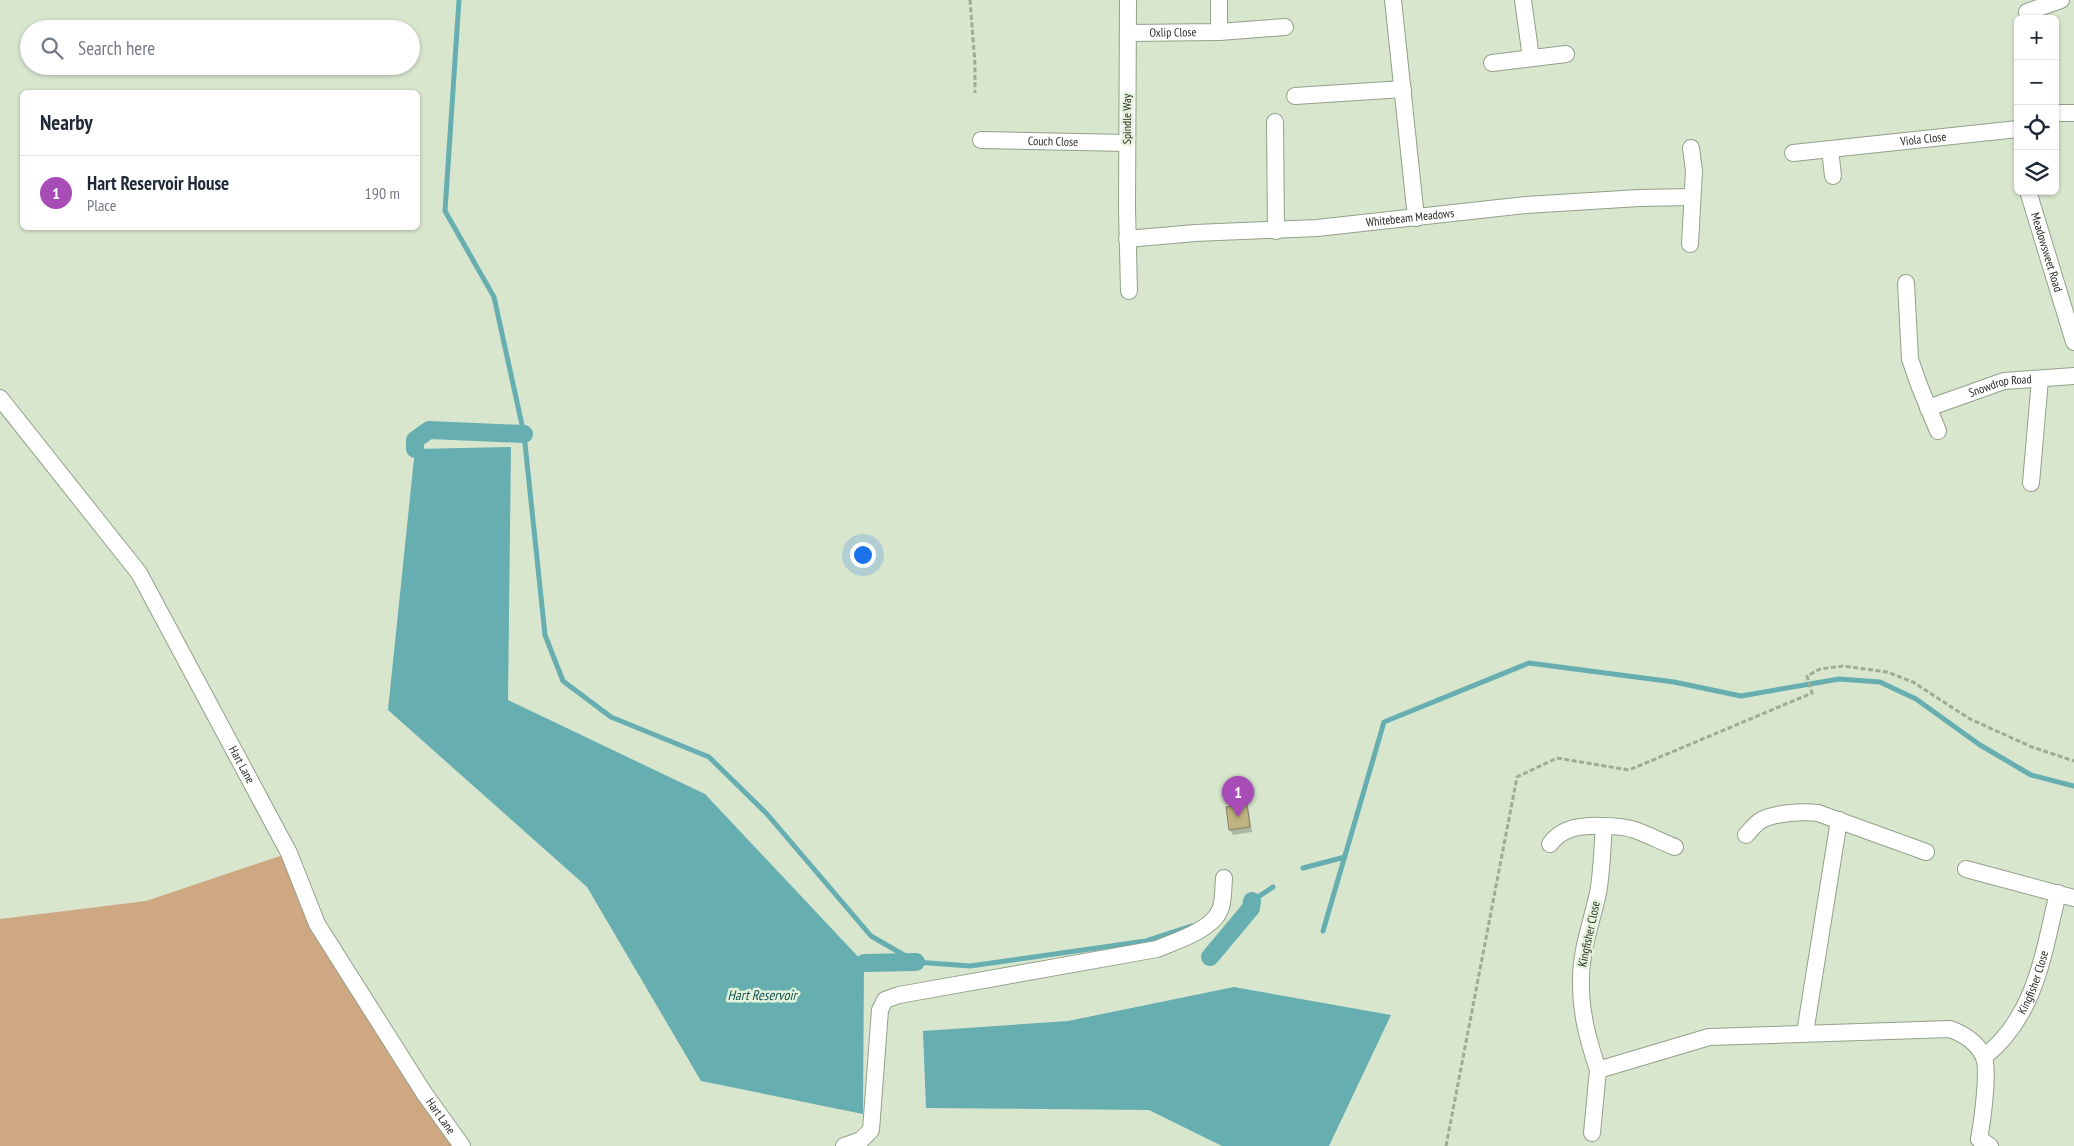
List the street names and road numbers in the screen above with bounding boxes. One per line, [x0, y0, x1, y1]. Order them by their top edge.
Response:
street label: Oxlip Close [1149, 24, 1197, 40]
street label: Spindle Way [1119, 93, 1134, 144]
street label: Viola Close [1899, 129, 1947, 149]
street label: Couch Close [1028, 133, 1078, 149]
street label: Whitebeam Meadows [1365, 205, 1455, 230]
street label: Meadowsweet Road [2028, 211, 2066, 294]
street label: Snowdrop Road [1967, 371, 2032, 400]
street label: Hart Lane [226, 743, 258, 786]
street label: Kingfisher Close [1574, 900, 1603, 968]
street label: Kingfisher Close [2014, 949, 2051, 1017]
street label: Hart Lane [423, 1095, 459, 1137]

